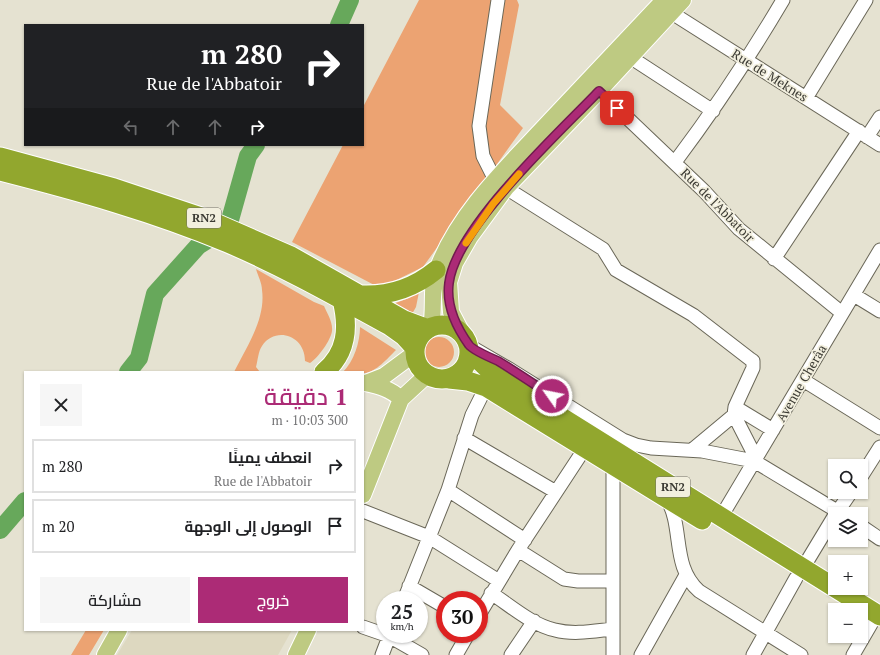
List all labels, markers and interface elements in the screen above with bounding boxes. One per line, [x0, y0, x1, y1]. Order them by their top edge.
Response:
text: 280 m [201, 35, 282, 72]
icon: right [296, 40, 348, 92]
street label: Rue de Meknes [728, 44, 812, 106]
text: Rue de l'Abbatoir [146, 71, 282, 95]
pin [600, 91, 634, 125]
icon: arrive [606, 97, 628, 119]
icon: left [120, 116, 142, 138]
icon: ahead [162, 116, 184, 138]
icon: ahead [204, 116, 226, 138]
icon: right [246, 116, 268, 138]
street label: Rue de l'Abbatoir [677, 164, 759, 246]
road number: RN2 [187, 208, 221, 228]
street label: Avenue Cherâa [772, 341, 831, 425]
position arrow [531, 375, 573, 417]
text: 1 دقيقة [264, 380, 348, 412]
button: close [40, 384, 82, 426]
text: 300 m · 10:03 [271, 411, 348, 429]
text: انعطف يمينًا [228, 447, 312, 467]
icon: right [324, 455, 346, 477]
text: 280 m [42, 456, 83, 476]
map controls [828, 459, 868, 643]
button: search [828, 459, 868, 499]
text: Rue de l'Abbatoir [214, 472, 312, 490]
road number: RN2 [656, 477, 690, 497]
button: layers [828, 507, 868, 547]
icon: arrive [324, 515, 346, 537]
text: 20 m [42, 516, 75, 536]
text: الوصول إلى الوجهة [184, 516, 312, 536]
button: + [828, 555, 868, 595]
button: مشاركة [40, 577, 190, 623]
button: خروج [198, 577, 348, 623]
speed limit sign: 30 [436, 591, 488, 643]
text: 25 [391, 598, 413, 625]
button: − [828, 603, 868, 643]
text: km/h [390, 620, 414, 633]

